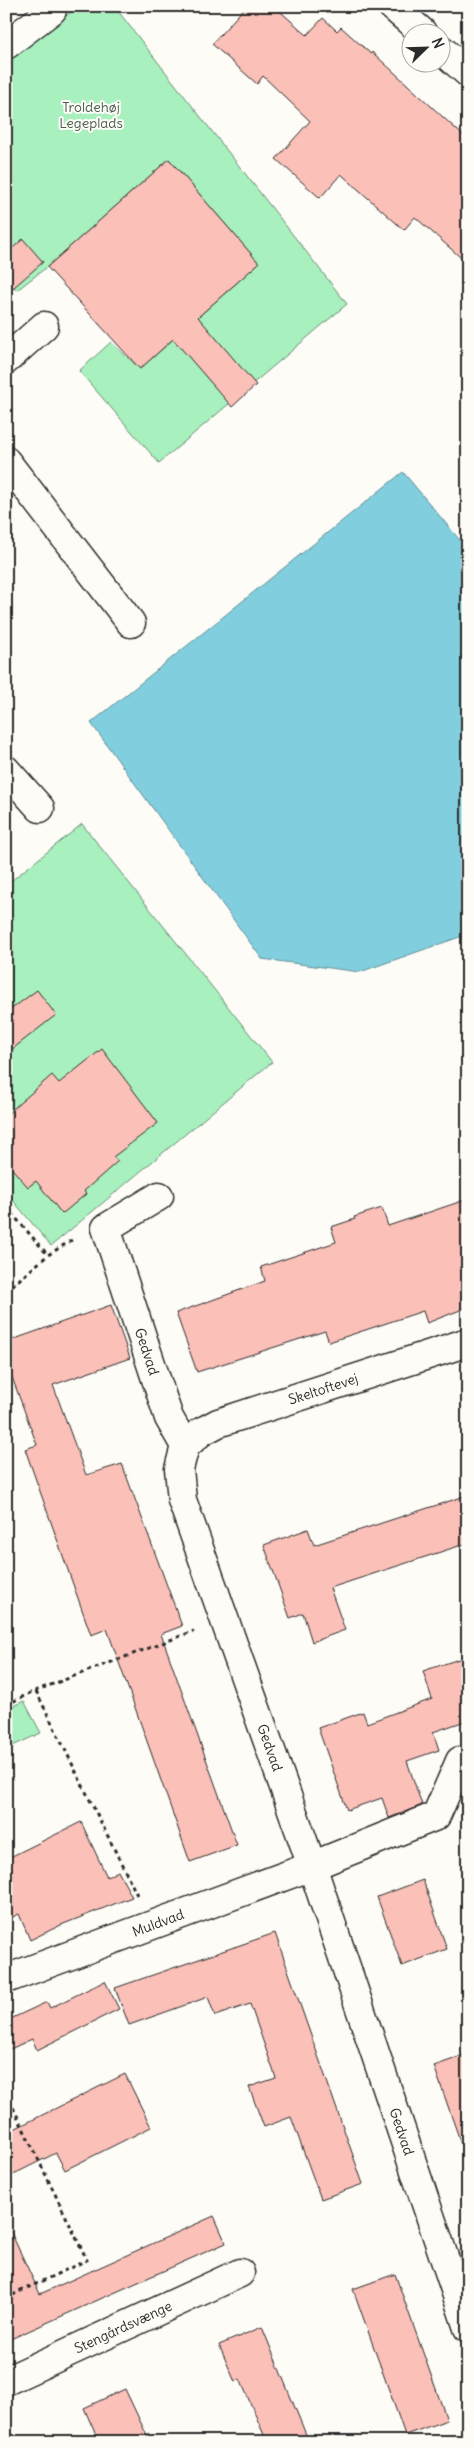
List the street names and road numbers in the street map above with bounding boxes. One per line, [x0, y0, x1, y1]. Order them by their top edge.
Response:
street label: Gedvad [131, 1325, 163, 1377]
street label: Skeltoftevej [286, 1369, 360, 1409]
street label: Gedvad [253, 1722, 287, 1774]
street label: Muldvad [130, 1905, 186, 1941]
street label: Gedvad [385, 2106, 418, 2158]
street label: Stengårdsvænge [71, 2297, 175, 2357]

